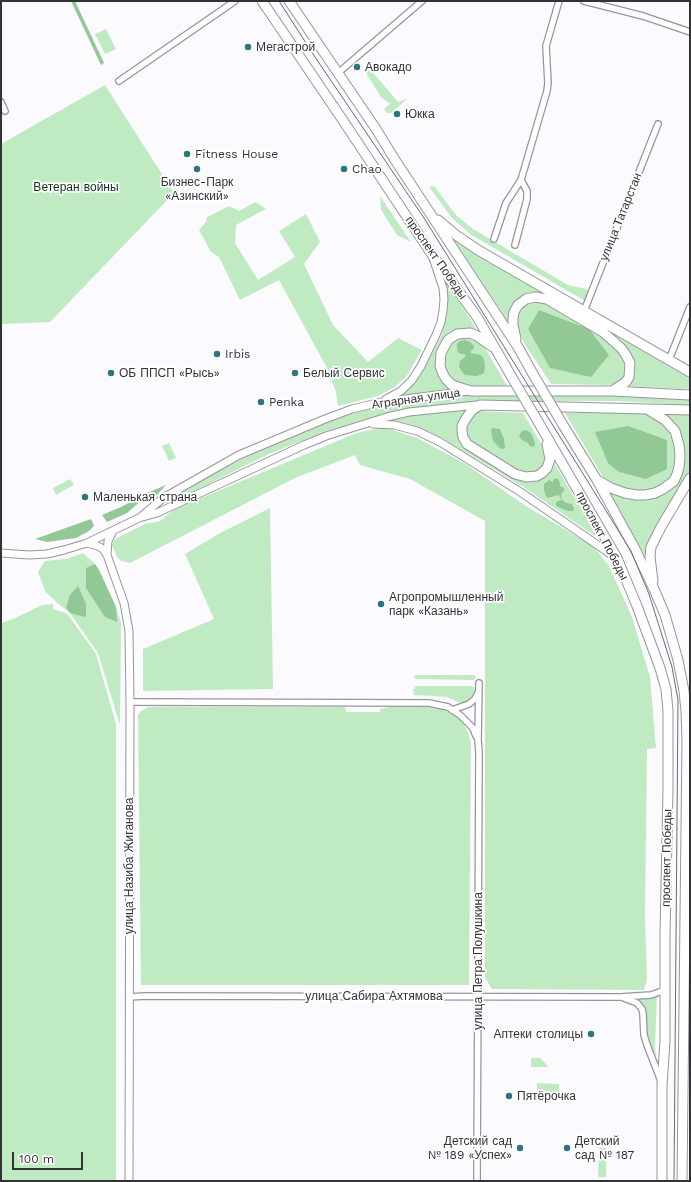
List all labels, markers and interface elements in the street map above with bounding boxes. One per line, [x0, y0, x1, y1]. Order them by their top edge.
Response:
place label: Мегастрой [256, 40, 315, 54]
marker: Мегастрой [243, 42, 253, 52]
place label: Авокадо [365, 60, 412, 74]
marker: Авокадо [352, 62, 362, 72]
place label: Юкка [405, 107, 435, 121]
marker: Юкка [392, 109, 402, 119]
place label: Fitness House [195, 147, 278, 161]
marker: Fitness House [182, 149, 192, 159]
place label: Chao [352, 162, 382, 176]
marker: Бизнес-Парк «Азинский» [192, 164, 202, 174]
marker: Chao [339, 164, 349, 174]
street label: улица Татарстан [597, 171, 645, 263]
place label: Бизнес-Парк «Азинский» [161, 175, 233, 203]
park label: Ветеран войны [33, 180, 119, 194]
street label: проспект Победы [402, 214, 470, 302]
place label: Irbis [225, 347, 250, 361]
marker: Irbis [212, 349, 222, 359]
place label: ОБ ППСП «Рысь» [119, 366, 220, 380]
place label: Белый Сервис [303, 366, 385, 380]
marker: ОБ ППСП «Рысь» [106, 368, 116, 378]
marker: Белый Сервис [290, 368, 300, 378]
street label: Аграрная улица [371, 386, 461, 412]
place label: Penka [269, 395, 304, 409]
marker: Penka [256, 397, 266, 407]
street label: проспект Победы [573, 489, 631, 583]
place label: Маленькая страна [93, 490, 197, 504]
marker: Маленькая страна [80, 492, 90, 502]
place label: Агропромышленный парк «Казань» [389, 590, 503, 618]
marker: Агропромышленный парк «Казань» [376, 599, 386, 609]
street label: улица Назиба Жиганова [122, 798, 136, 934]
street label: проспект Победы [659, 809, 675, 907]
street label: улица Петра Полушкина [471, 892, 485, 1030]
street label: улица Сабира Ахтямова [305, 989, 443, 1003]
place label: Аптеки столицы [493, 1027, 583, 1041]
marker: Аптеки столицы [586, 1029, 596, 1039]
place label: Пятёрочка [517, 1089, 576, 1103]
marker: Пятёрочка [504, 1091, 514, 1101]
place label: Детский сад № 189 «Успех» [428, 1134, 512, 1162]
place label: Детский сад № 187 [575, 1134, 634, 1162]
marker: Детский сад № 189 «Успех» [515, 1143, 525, 1153]
marker: Детский сад № 187 [562, 1143, 572, 1153]
scale bar [14, 1144, 85, 1170]
text: 100 m [19, 1152, 54, 1166]

